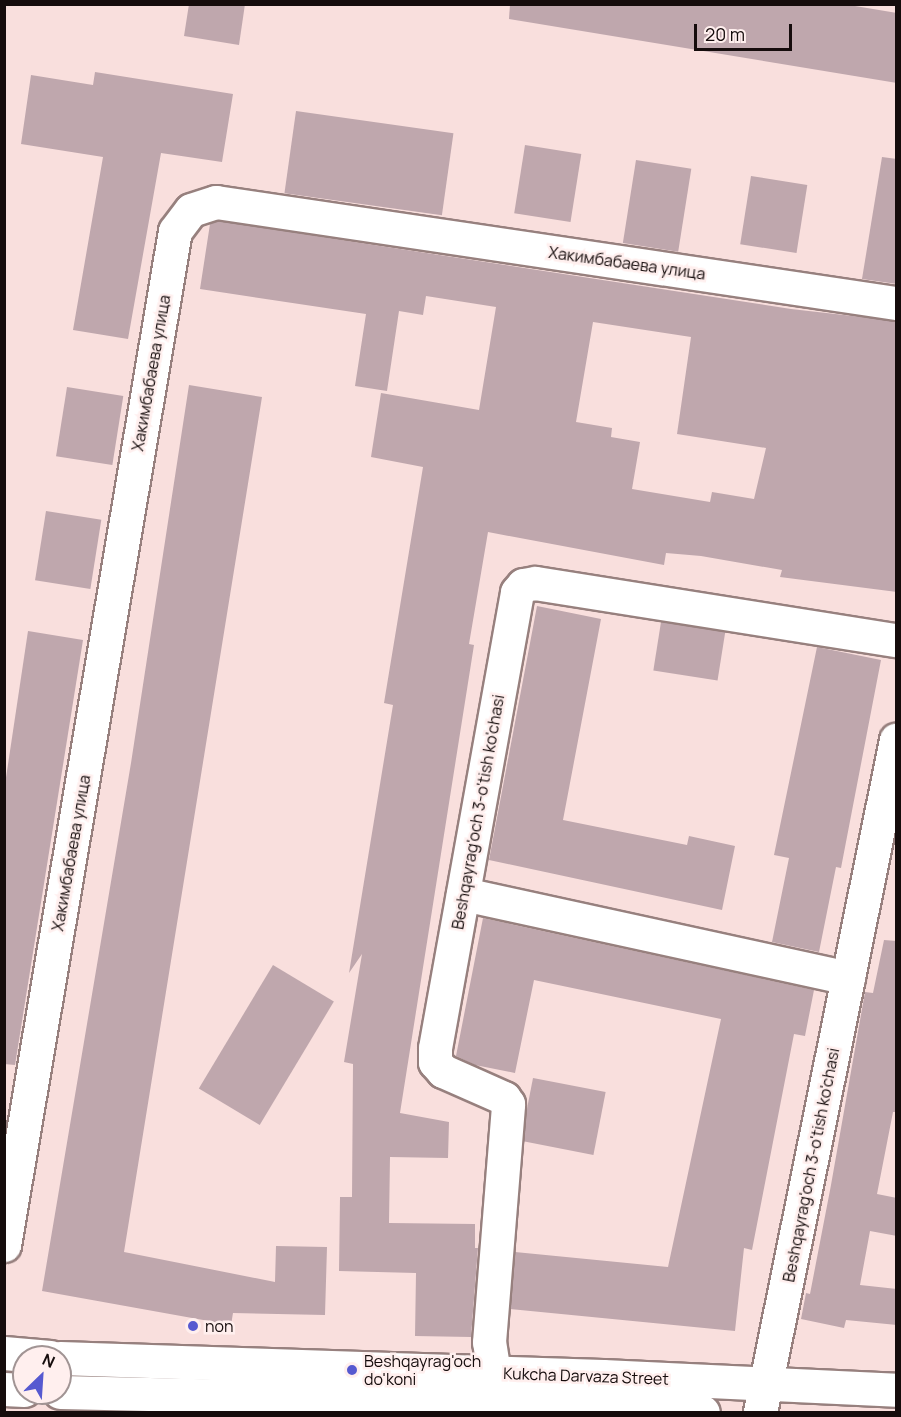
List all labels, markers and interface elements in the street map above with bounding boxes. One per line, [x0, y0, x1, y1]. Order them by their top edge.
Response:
scale bar [697, 12, 794, 50]
text: 20 m [705, 22, 745, 46]
street label: Хакимбабаева улица [547, 242, 707, 284]
street label: Хакимбабаева улица [128, 293, 174, 453]
street label: Beshqayrag'och 3-o'tish ko'chasi [448, 693, 508, 931]
street label: Хакимбабаева улица [48, 773, 94, 933]
street label: Beshqayrag'och 3-o'tish ko'chasi [779, 1046, 843, 1284]
place label: non [205, 1316, 233, 1336]
marker: non [186, 1319, 200, 1333]
north arrow [12, 1345, 72, 1405]
text: N [39, 1348, 59, 1373]
place label: Beshqayrag'och do'koni [364, 1351, 481, 1389]
marker: Beshqayrag'och do'koni [345, 1363, 359, 1377]
street label: Kukcha Darvaza Street [503, 1364, 669, 1388]

